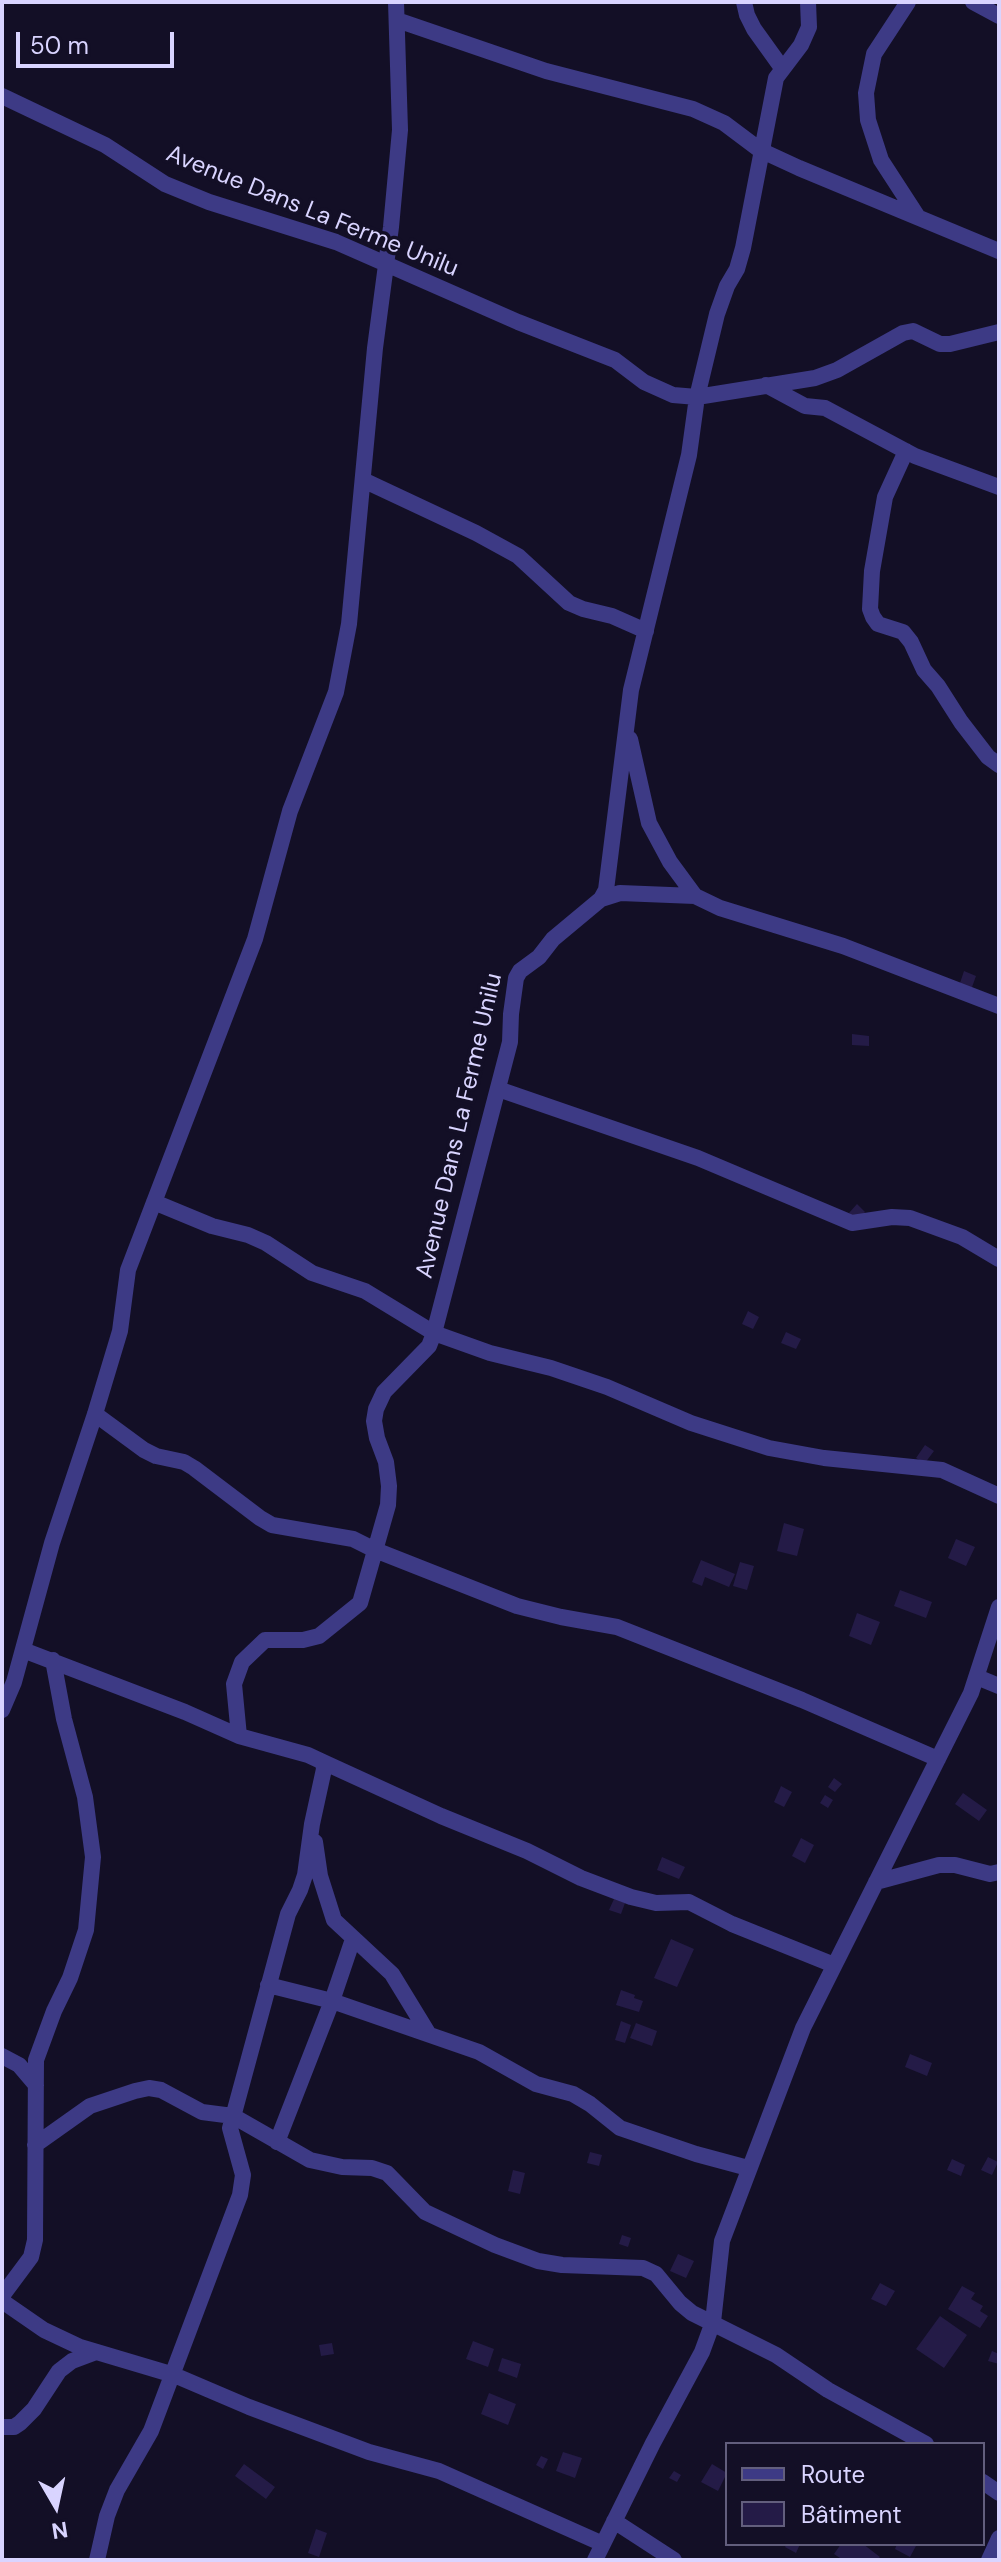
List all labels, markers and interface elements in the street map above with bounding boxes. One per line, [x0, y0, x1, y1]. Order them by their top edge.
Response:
scale bar [20, 16, 178, 66]
text: 50 m [30, 30, 89, 61]
street label: Avenue Dans La Ferme Unilu [162, 140, 462, 284]
street label: Avenue Dans La Ferme Unilu [411, 971, 509, 1281]
legend [725, 2442, 985, 2546]
text: Route [801, 2459, 865, 2490]
north arrow [16, 2466, 96, 2546]
text: Bâtiment [801, 2499, 902, 2530]
text: N [50, 2515, 70, 2546]

